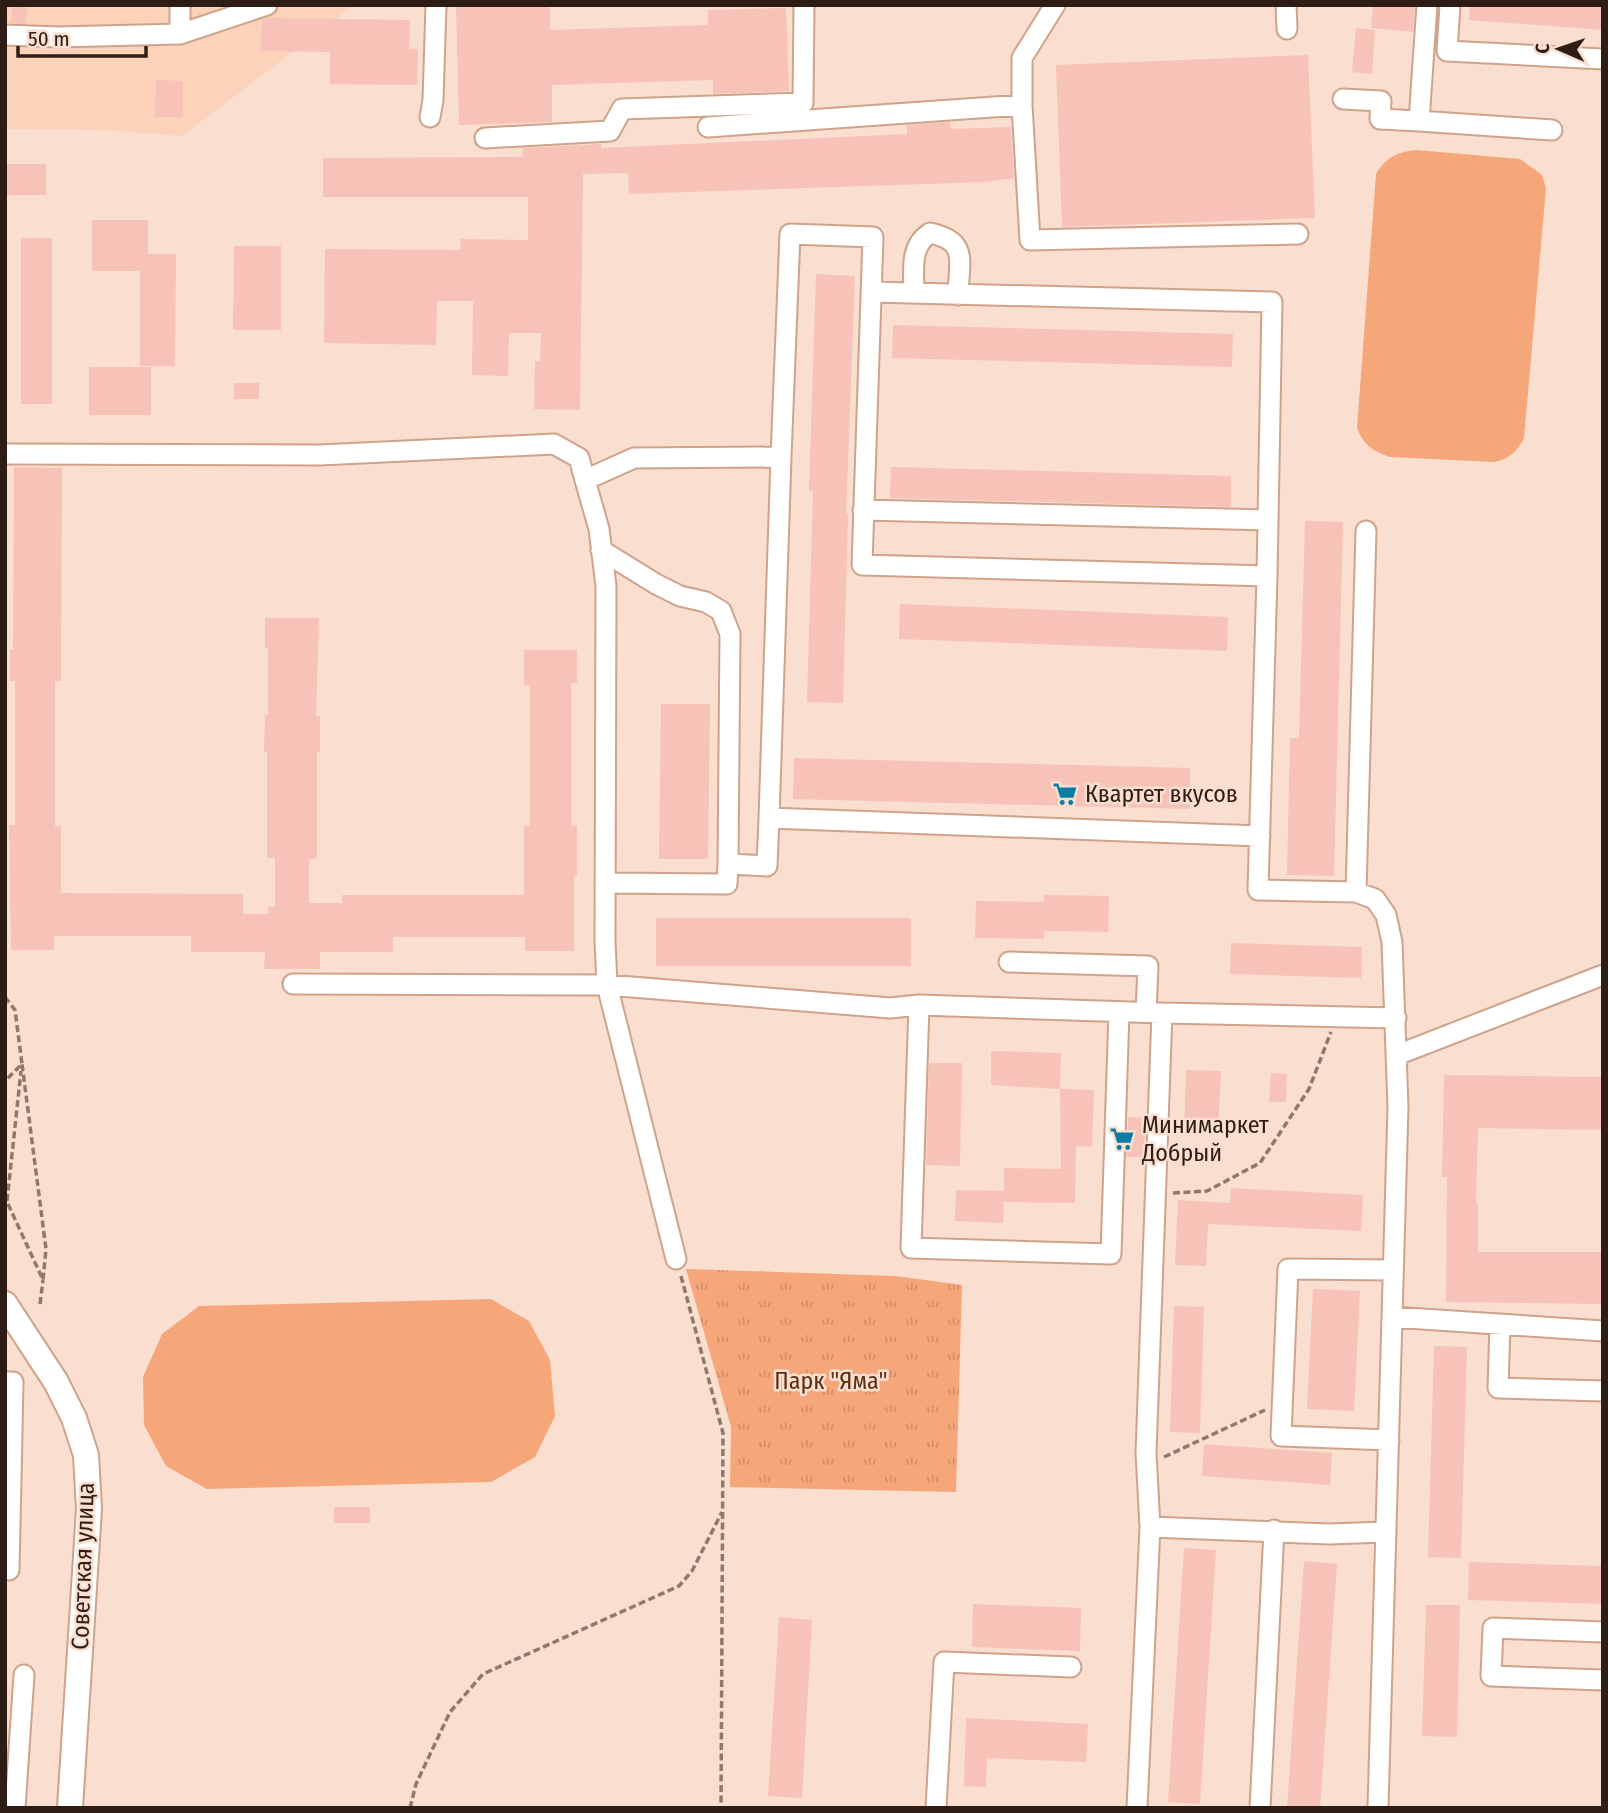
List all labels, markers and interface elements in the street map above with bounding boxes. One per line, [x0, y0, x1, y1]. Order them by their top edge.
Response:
scale bar [18, 14, 145, 58]
north arrow [1524, 14, 1594, 84]
text: 50 m [28, 26, 70, 52]
text: С [1531, 43, 1554, 54]
supermarket icon: Квартет вкусов [1051, 780, 1079, 808]
place label: Квартет вкусов [1085, 780, 1238, 808]
place label: Минимаркет Добрый [1141, 1111, 1269, 1167]
supermarket icon: Минимаркет Добрый [1108, 1125, 1136, 1153]
park label: Парк "Яма" [774, 1367, 888, 1395]
street label: Советская улица [66, 1482, 100, 1650]

